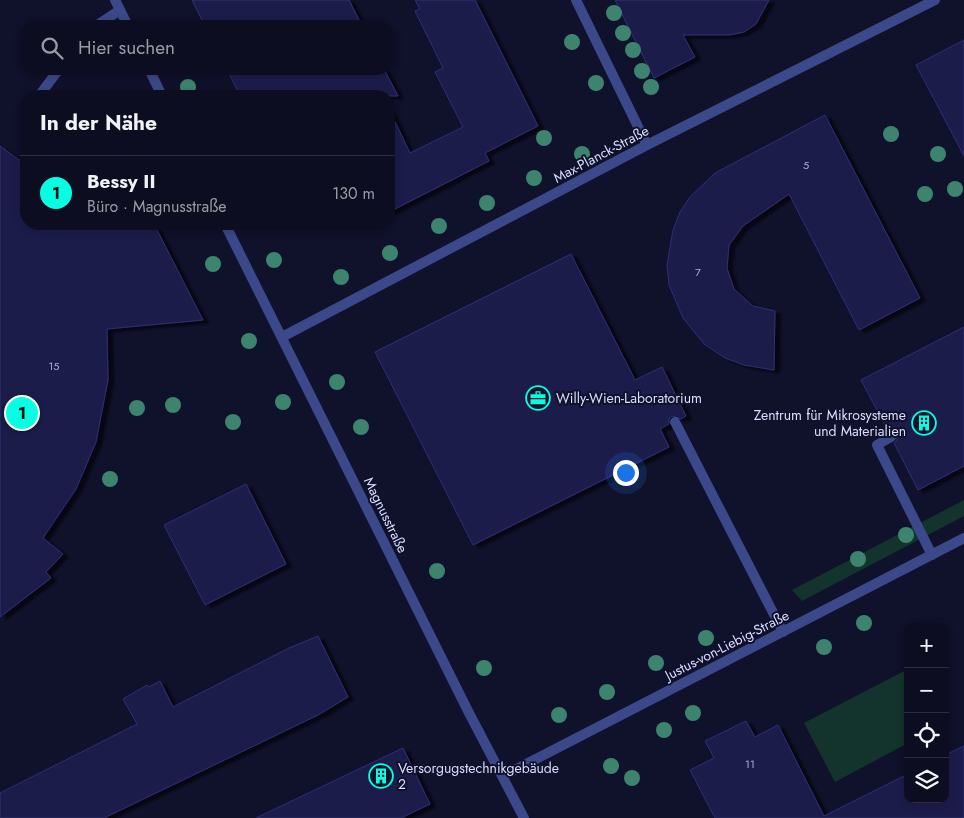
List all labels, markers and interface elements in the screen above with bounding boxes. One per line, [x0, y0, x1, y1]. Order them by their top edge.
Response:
search box [20, 20, 395, 75]
icon: search [38, 34, 66, 62]
text: Hier suchen [78, 34, 175, 61]
text: In der Nähe [40, 108, 157, 138]
street label: Max-Planck-Straße [550, 120, 652, 188]
house number: 5 [803, 157, 809, 173]
text: Bessy II [87, 168, 156, 195]
text: 1 [52, 182, 60, 205]
text: 130 m [332, 182, 375, 205]
text: Büro · Magnusstraße [87, 195, 227, 218]
house number: 7 [695, 264, 701, 280]
house number: 15 [48, 358, 60, 374]
office icon: Willy-Wien-Laboratorium [525, 385, 551, 411]
place label: Willy-Wien-Laboratorium [556, 388, 702, 408]
pin: 1 [6, 394, 38, 432]
place label: Zentrum für Mikrosysteme und Materialien [754, 405, 906, 441]
building icon: Zentrum für Mikrosysteme und Materialien [911, 410, 937, 436]
your location [613, 460, 639, 486]
street label: Magnusstraße [359, 474, 413, 556]
street label: Justus-von-Liebig-Straße [660, 605, 793, 686]
map controls [904, 623, 949, 803]
button: + [904, 623, 949, 668]
button: − [904, 668, 949, 713]
button: locate [904, 713, 949, 758]
house number: 11 [745, 756, 755, 772]
place label: Versorgugstechnikgebäude 2 [398, 758, 559, 794]
button: layers [904, 758, 949, 803]
building icon: Versorgugstechnikgebäude 2 [368, 763, 394, 789]

